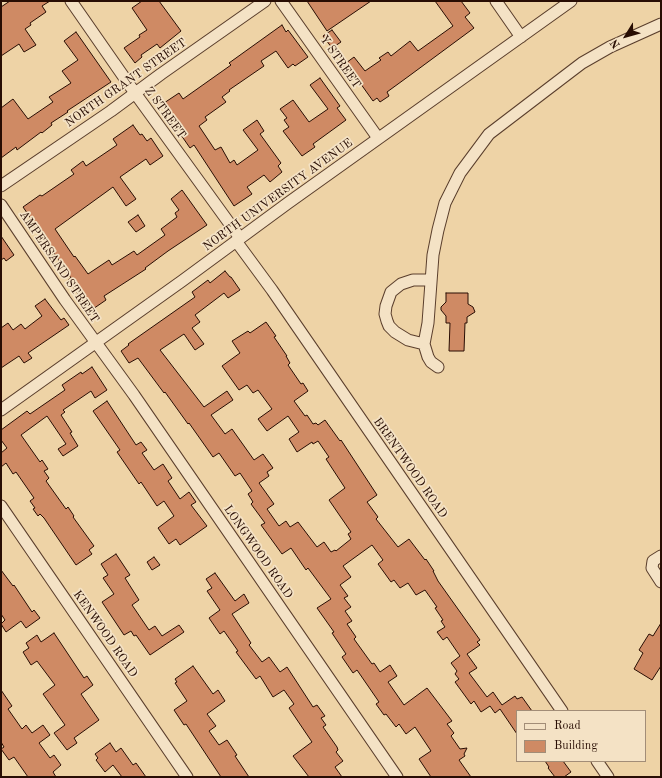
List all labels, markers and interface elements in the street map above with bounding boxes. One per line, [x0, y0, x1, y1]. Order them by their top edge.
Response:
north arrow [606, 16, 646, 56]
street label: Y STREET [316, 33, 364, 91]
street label: NORTH GRANT STREET [63, 36, 189, 130]
text: N [609, 37, 623, 50]
street label: Z STREET [141, 84, 189, 142]
street label: NORTH UNIVERSITY AVENUE [200, 136, 356, 254]
street label: AMPERSAND STREET [16, 208, 102, 326]
street label: BRENTWOOD ROAD [370, 415, 450, 521]
street label: LONGWOOD ROAD [220, 503, 296, 601]
street label: KENWOOD ROAD [70, 588, 140, 680]
legend [516, 710, 646, 762]
text: Road [554, 720, 581, 732]
text: Building [554, 740, 598, 752]

